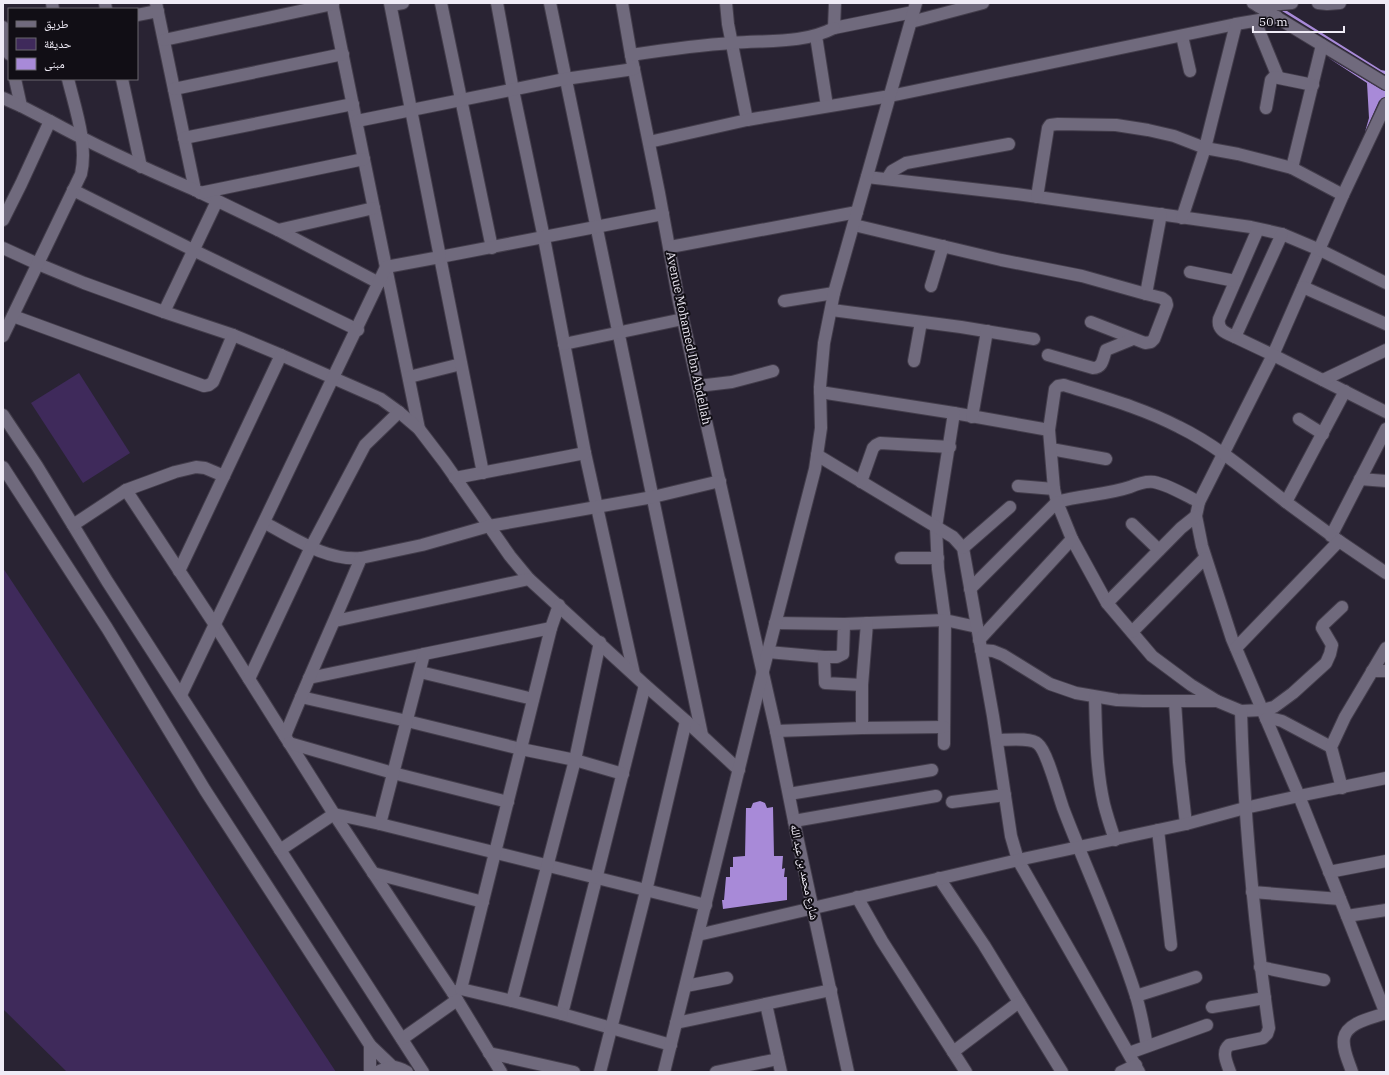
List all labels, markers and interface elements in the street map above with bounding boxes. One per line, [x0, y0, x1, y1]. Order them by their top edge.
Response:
legend [8, 8, 138, 80]
scale bar [1253, 8, 1344, 34]
text: 50 m [1259, 14, 1288, 29]
text: طريق [44, 16, 69, 31]
text: حديقة [44, 36, 72, 51]
text: مبنى [44, 56, 65, 71]
street label: Avenue Mohamed Ibn Abdellah [663, 250, 715, 426]
street label: شارع محمد بن عبد الله [787, 823, 822, 921]

